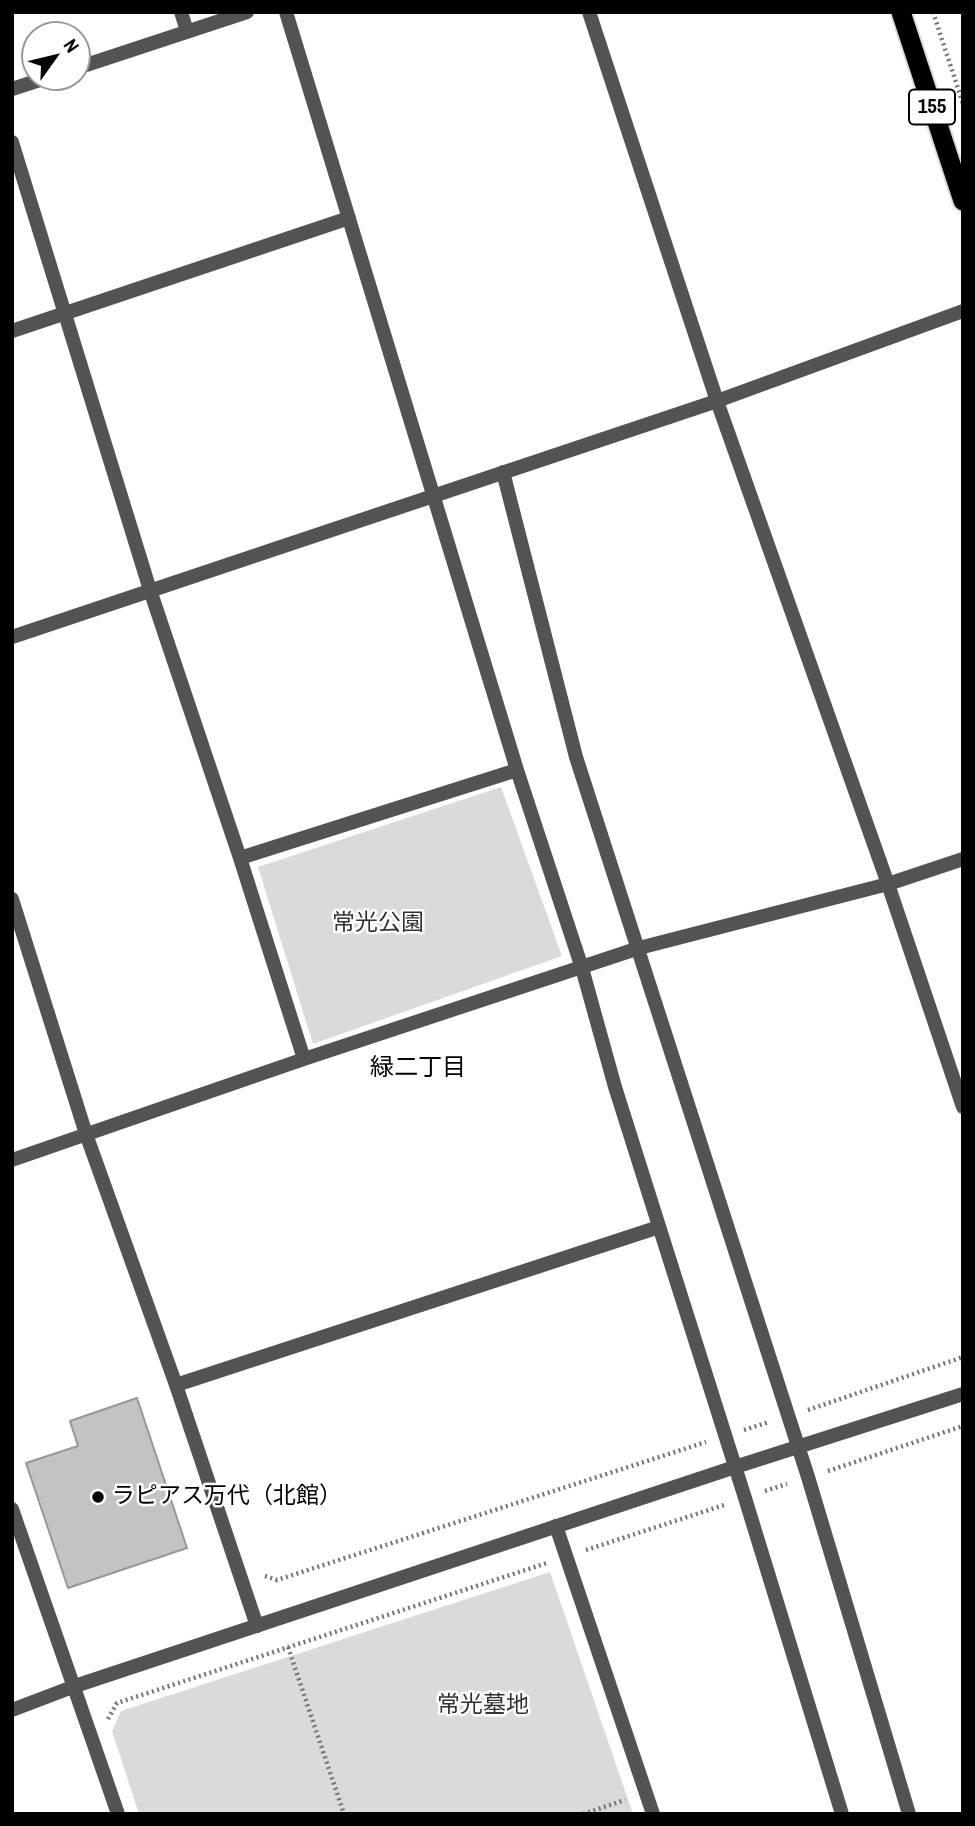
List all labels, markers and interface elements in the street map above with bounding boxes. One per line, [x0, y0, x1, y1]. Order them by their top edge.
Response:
north arrow [21, 21, 91, 91]
text: N [58, 33, 86, 57]
road number: 155 [909, 90, 955, 124]
park label: 常光公園 [332, 910, 424, 938]
district label: 緑二丁目 [370, 1055, 466, 1083]
place label: ラピアス万代（北館） [112, 1483, 342, 1511]
marker: ラピアス万代（北館） [90, 1489, 106, 1505]
park label: 常光墓地 [437, 1692, 529, 1720]

